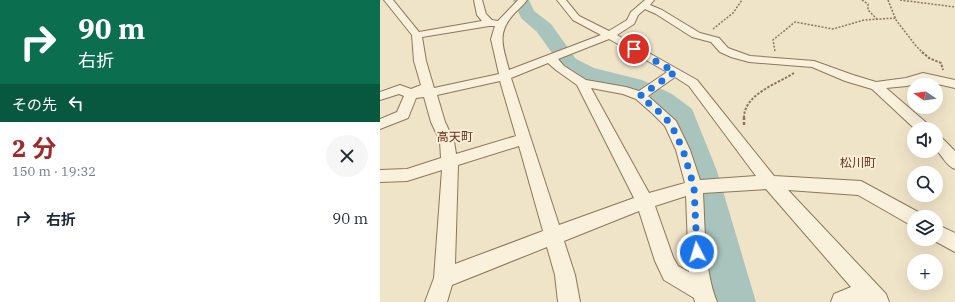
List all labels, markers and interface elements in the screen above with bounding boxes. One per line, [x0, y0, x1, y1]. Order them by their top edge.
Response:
text: 90 m [78, 10, 145, 47]
icon: right [12, 16, 64, 68]
pin [617, 32, 651, 66]
icon: arrive [623, 38, 645, 60]
text: 右折 [78, 49, 114, 72]
north arrow [907, 78, 943, 114]
map controls [907, 78, 943, 290]
icon: left [65, 92, 87, 114]
text: その先 [12, 95, 57, 114]
button: sound [907, 122, 943, 158]
district label: 高天町 [437, 129, 473, 144]
text: 2 分 [12, 132, 56, 164]
button: close [326, 135, 368, 177]
district label: 松川町 [840, 155, 876, 170]
text: 150 m · 19:32 [12, 163, 96, 180]
button: search [907, 166, 943, 202]
icon: right [12, 207, 34, 229]
text: 90 m [332, 209, 368, 228]
text: 右折 [46, 210, 76, 229]
button: layers [907, 210, 943, 246]
position arrow [676, 231, 718, 273]
button: + [907, 254, 943, 290]

